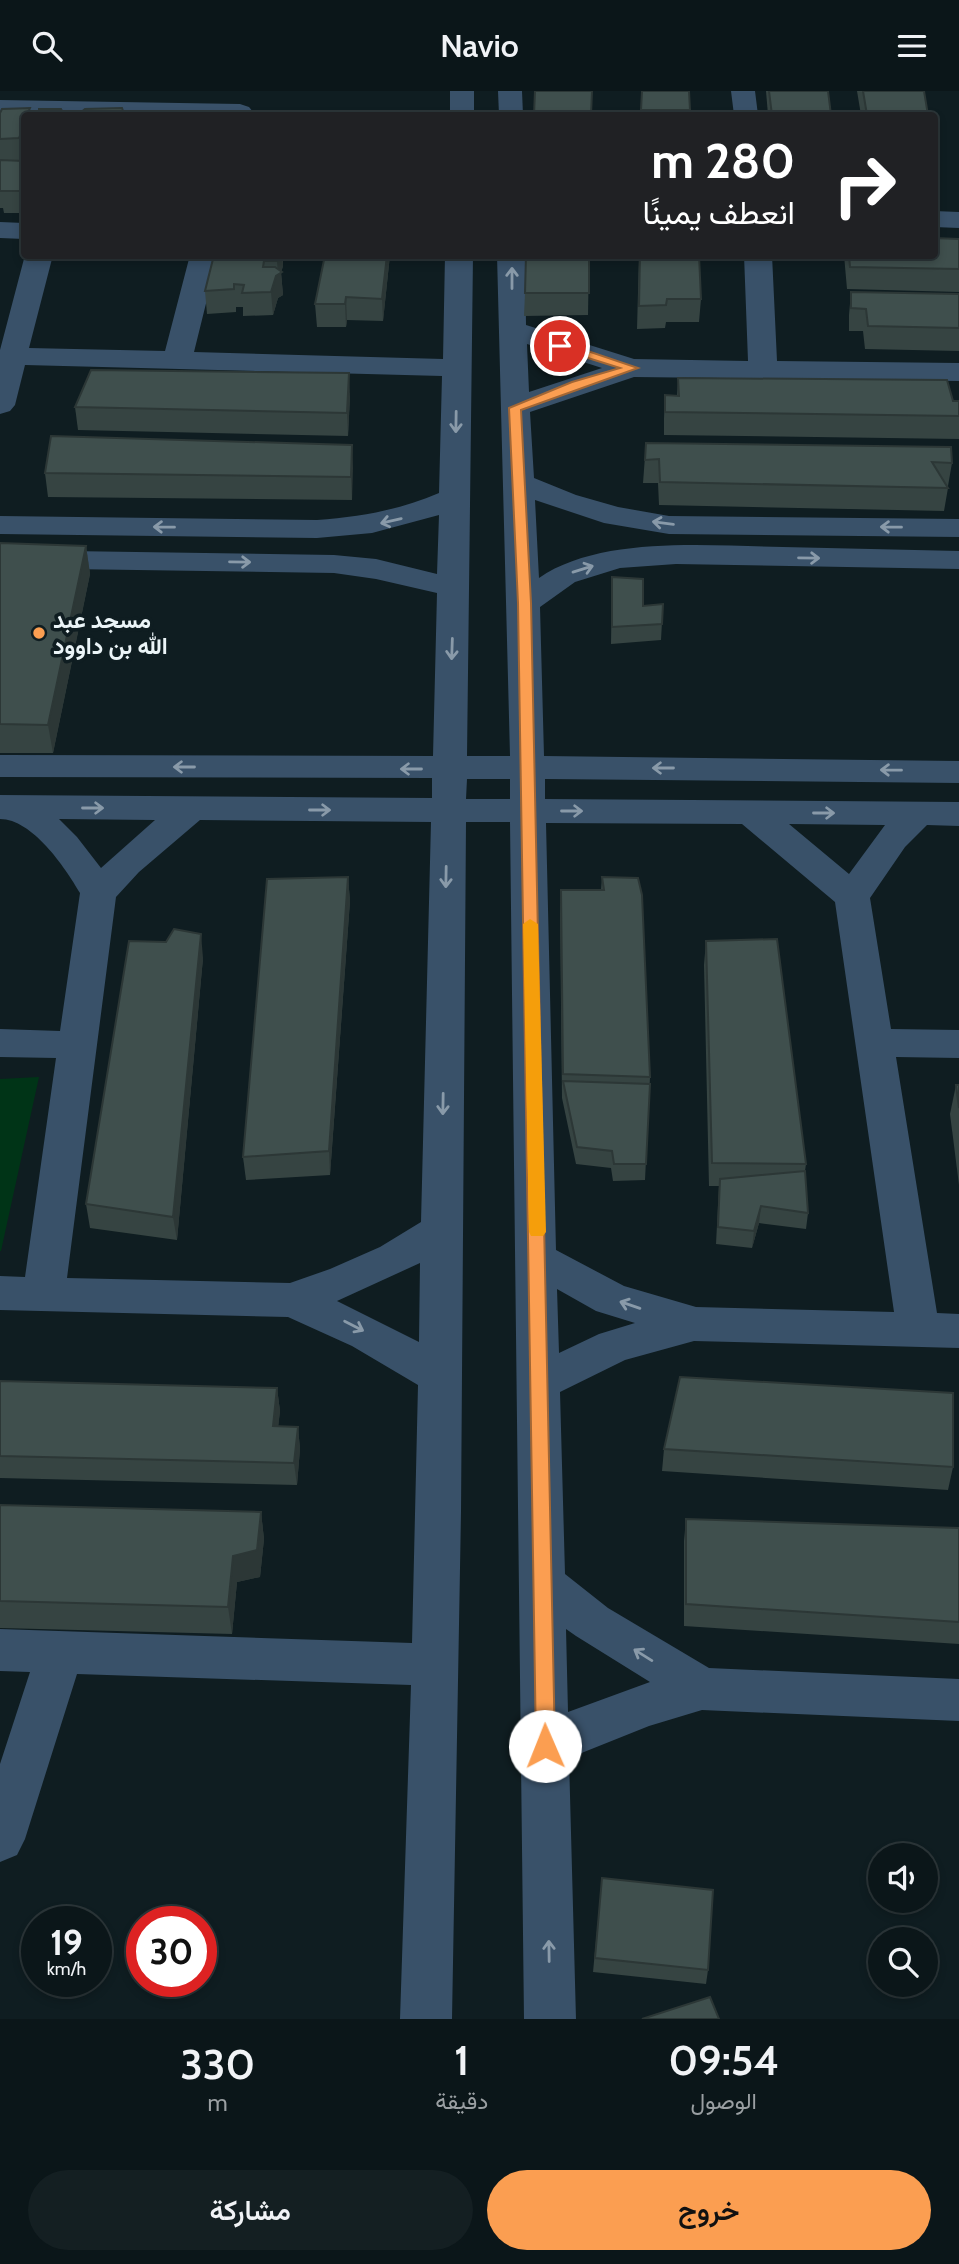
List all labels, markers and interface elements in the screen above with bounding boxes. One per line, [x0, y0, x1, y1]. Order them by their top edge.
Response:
text: Navio [440, 26, 519, 65]
icon: search [28, 27, 66, 65]
icon: menu [893, 27, 931, 65]
text: 280 m [651, 131, 795, 190]
icon: right [819, 140, 910, 231]
text: انعطف يمينًا [643, 193, 795, 232]
one-way arrow [505, 267, 518, 290]
pin [530, 316, 590, 376]
icon: arrive [541, 327, 579, 365]
one-way arrow [449, 410, 463, 433]
one-way arrow [380, 515, 403, 528]
one-way arrow [653, 517, 675, 530]
one-way arrow [153, 520, 176, 534]
one-way arrow [880, 520, 903, 534]
one-way arrow [797, 551, 820, 564]
one-way arrow [228, 555, 251, 569]
one-way arrow [571, 562, 593, 575]
place label: مسجد عبد الله بن داوود [53, 606, 168, 661]
marker: مسجد عبد الله بن داوود [31, 625, 47, 641]
one-way arrow [446, 637, 459, 660]
one-way arrow [173, 760, 196, 774]
one-way arrow [652, 761, 675, 775]
one-way arrow [400, 762, 423, 776]
one-way arrow [880, 764, 903, 777]
one-way arrow [81, 801, 104, 815]
one-way arrow [308, 803, 331, 816]
one-way arrow [560, 804, 583, 818]
one-way arrow [812, 806, 835, 820]
one-way arrow [440, 865, 453, 888]
one-way arrow [436, 1092, 449, 1115]
one-way arrow [620, 1298, 642, 1310]
one-way arrow [343, 1319, 364, 1333]
one-way arrow [633, 1647, 653, 1661]
position arrow [508, 1709, 582, 1783]
map controls [868, 1843, 938, 1997]
button: sound [868, 1843, 938, 1913]
speed limit sign: 30 [126, 1906, 217, 1997]
text: 19 [50, 1921, 83, 1964]
button: search [868, 1927, 938, 1997]
one-way arrow [542, 1940, 556, 1963]
text: km/h [47, 1958, 86, 1980]
text: 1 [454, 2034, 469, 2086]
text: 09:54 [668, 2034, 779, 2086]
text: 330 [180, 2038, 255, 2090]
text: دقيقة [435, 2087, 488, 2115]
text: الوصول [690, 2087, 757, 2115]
text: m [207, 2089, 228, 2117]
button: مشاركة [28, 2170, 473, 2250]
button: خروج [487, 2170, 931, 2250]

